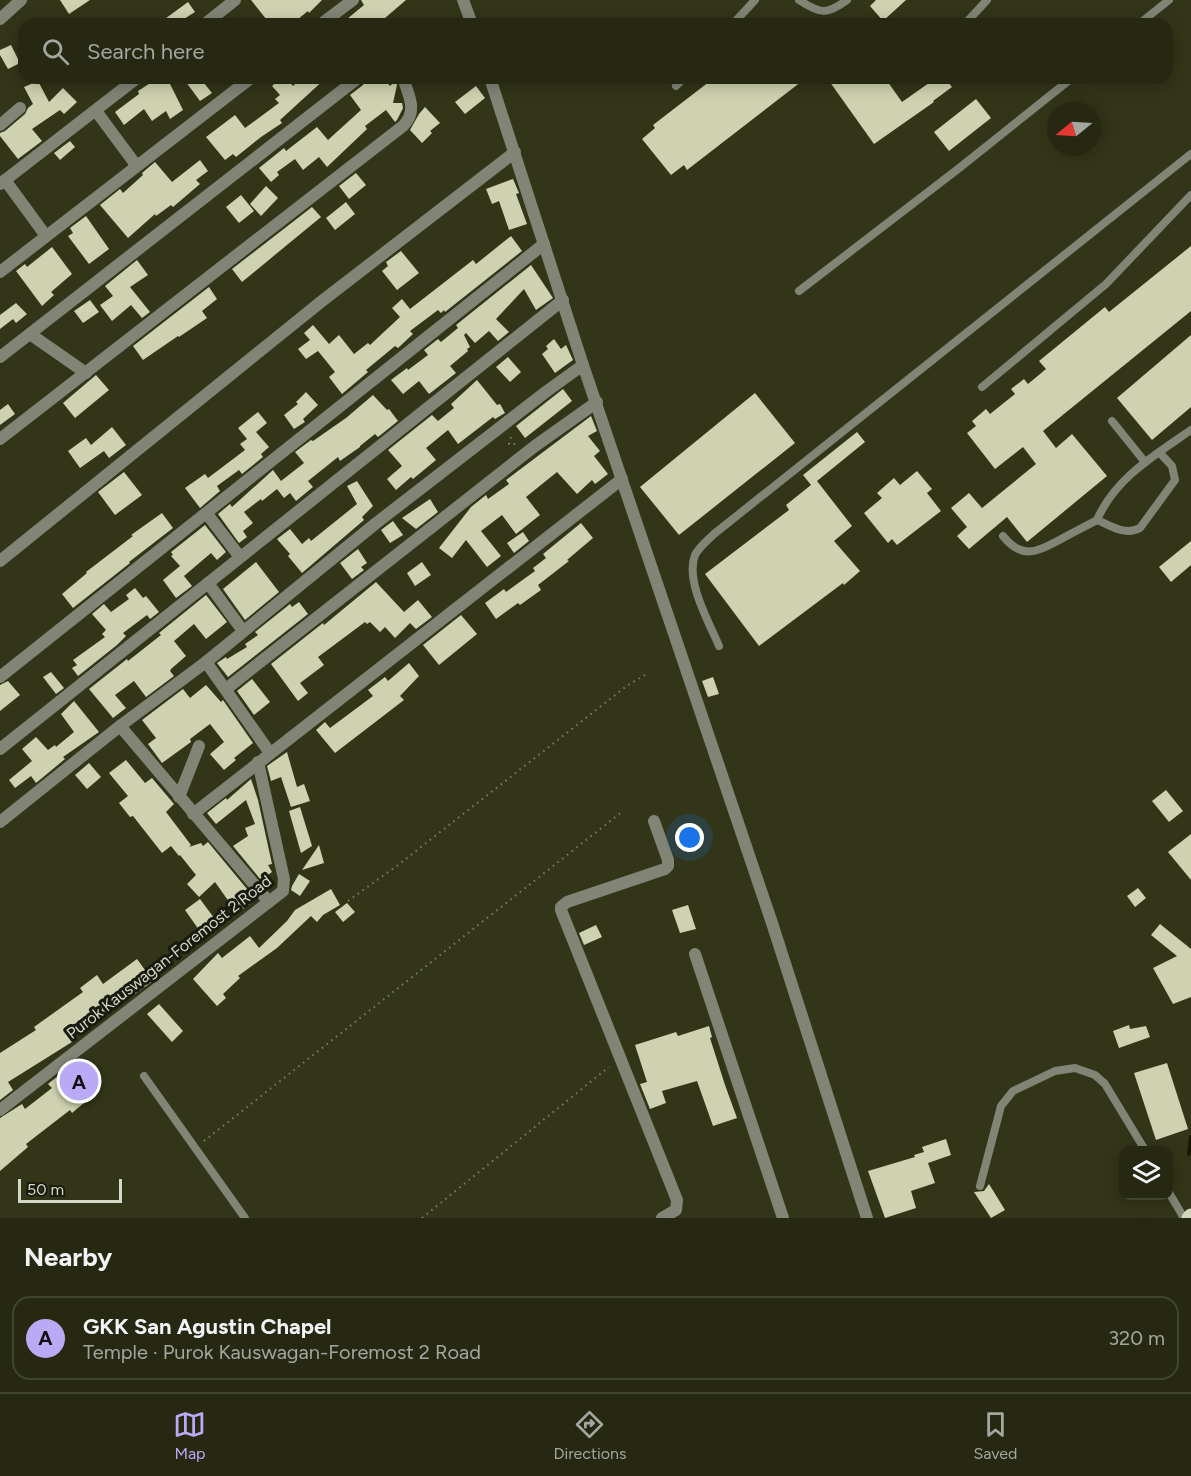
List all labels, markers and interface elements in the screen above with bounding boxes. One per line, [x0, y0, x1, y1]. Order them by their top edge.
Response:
search box [18, 18, 1173, 84]
icon: search [39, 35, 72, 68]
text: Search here [87, 38, 205, 65]
north arrow [1047, 102, 1101, 156]
your location [675, 823, 704, 852]
street label: Purok Kauswagan-Foremost 2 Road [63, 871, 275, 1043]
pin: A [60, 1058, 98, 1104]
map controls [1119, 1146, 1173, 1200]
button: layers [1119, 1146, 1173, 1200]
scale bar [18, 1176, 122, 1204]
text: 50 m [27, 1180, 64, 1199]
text: Nearby [24, 1241, 112, 1273]
text: GKK San Agustin Chapel [83, 1313, 332, 1340]
text: A [38, 1326, 53, 1350]
text: 320 m [1108, 1326, 1165, 1350]
text: Temple · Purok Kauswagan-Foremost 2 Road [83, 1340, 481, 1364]
tab: Map [173, 1408, 206, 1463]
tab: Directions [553, 1408, 626, 1463]
tab: Saved [973, 1408, 1018, 1463]

